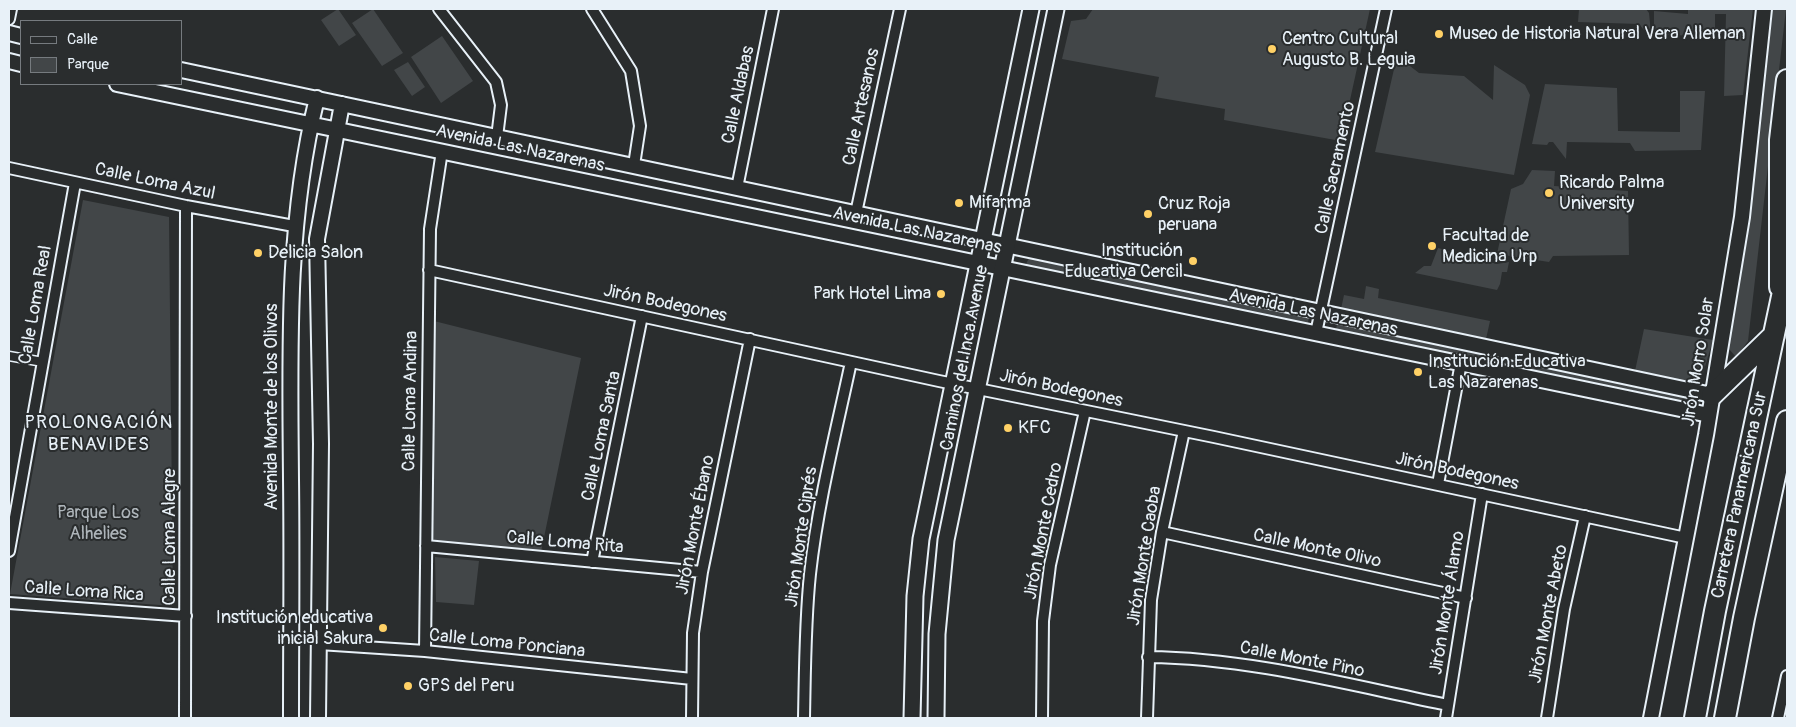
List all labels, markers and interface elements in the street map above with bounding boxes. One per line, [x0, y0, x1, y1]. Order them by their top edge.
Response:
legend [20, 20, 182, 85]
place label: Museo de Historia Natural Vera Alleman [1449, 23, 1745, 45]
place label: Centro Cultural Augusto B. Leguia [1282, 28, 1416, 70]
marker: Museo de Historia Natural Vera Alleman [1433, 28, 1445, 40]
text: Calle [67, 30, 98, 49]
marker: Centro Cultural Augusto B. Leguia [1266, 43, 1278, 55]
street label: Calle Aldabas [718, 44, 760, 146]
street label: Calle Artesanos [839, 46, 885, 168]
text: Parque [67, 55, 109, 74]
street label: Calle Sacramento [1311, 100, 1361, 236]
street label: Avenida Las Nazarenas [434, 121, 606, 177]
street label: Calle Loma Azul [93, 159, 217, 205]
place label: Ricardo Palma University [1559, 172, 1664, 214]
marker: Ricardo Palma University [1543, 187, 1555, 199]
place label: Mifarma [969, 192, 1031, 214]
place label: Cruz Roja peruana [1158, 193, 1230, 235]
marker: Mifarma [953, 197, 965, 209]
street label: Avenida Las Nazarenas [831, 203, 1003, 259]
marker: Cruz Roja peruana [1142, 208, 1154, 220]
place label: Facultad de Medicina Urp [1442, 225, 1537, 268]
place label: Institución Educativa Cercil [1064, 240, 1183, 282]
marker: Facultad de Medicina Urp [1426, 240, 1438, 252]
place label: Delicia Salon [268, 242, 363, 264]
street label: Calle Loma Real [15, 244, 57, 366]
marker: Delicia Salon [252, 247, 264, 259]
marker: Institución Educativa Cercil [1187, 255, 1199, 267]
street label: Caminos del Inca Avenue [936, 263, 994, 453]
street label: Jirón Bodegones [601, 280, 729, 328]
place label: Park Hotel Lima [813, 283, 931, 305]
street label: Avenida Las Nazarenas [1227, 285, 1399, 341]
marker: Park Hotel Lima [935, 288, 947, 300]
street label: Jirón Morro Solar [1678, 296, 1720, 428]
street label: Avenida Monte de los Olivos [261, 303, 283, 511]
street label: Calle Loma Andina [399, 331, 423, 471]
place label: Institución Educativa Las Nazarenas [1428, 351, 1586, 394]
street label: Jirón Bodegones [997, 365, 1125, 413]
marker: Institución Educativa Las Nazarenas [1412, 366, 1424, 378]
street label: Calle Loma Santa [578, 369, 626, 503]
street label: Carretera Panamericana Sur [1707, 389, 1773, 601]
district label: PROLONGACIÓN BENAVIDES [23, 412, 175, 456]
place label: KFC [1018, 417, 1051, 439]
marker: KFC [1002, 422, 1014, 434]
street label: Jirón Bodegones [1393, 448, 1521, 496]
street label: Jirón Monte Ébano [672, 453, 720, 597]
street label: Jirón Monte Cedro [1020, 461, 1068, 601]
street label: Jirón Monte Ciprés [781, 465, 823, 609]
street label: Calle Loma Alegre [159, 468, 181, 606]
street label: Jirón Monte Caoba [1123, 485, 1167, 627]
park label: Parque Los Alhelies [57, 502, 139, 544]
street label: Calle Monte Olivo [1251, 525, 1383, 573]
street label: Calle Loma Rita [505, 527, 625, 559]
street label: Jirón Monte Álamo [1426, 530, 1470, 676]
street label: Jirón Monte Abeto [1525, 543, 1573, 685]
street label: Calle Loma Rica [24, 577, 144, 607]
place label: Institución educativa inicial Sakura [216, 607, 373, 650]
marker: Institución educativa inicial Sakura [377, 622, 389, 634]
street label: Calle Loma Ponciana [428, 625, 586, 663]
street label: Calle Monte Pino [1238, 637, 1366, 683]
place label: GPS del Peru [418, 675, 515, 697]
marker: GPS del Peru [402, 680, 414, 692]

